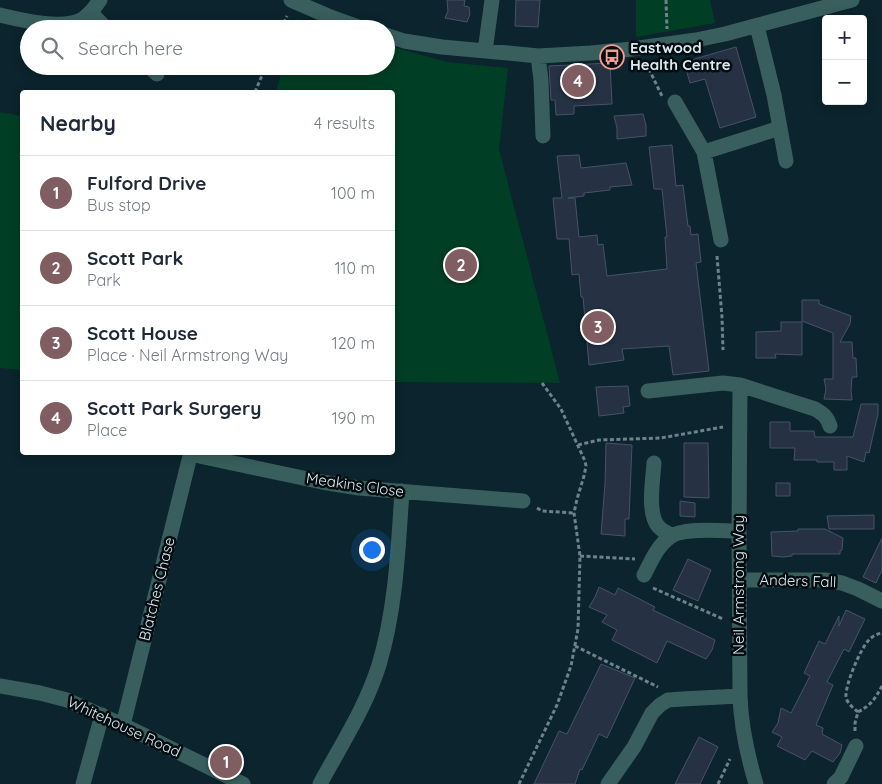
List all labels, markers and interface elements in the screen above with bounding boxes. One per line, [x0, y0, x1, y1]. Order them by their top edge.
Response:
map controls [822, 15, 867, 105]
button: + [822, 15, 867, 60]
search box [20, 20, 395, 75]
icon: search [38, 34, 66, 62]
text: Search here [78, 36, 183, 60]
place label: Eastwood Health Centre [630, 38, 731, 74]
bus stop icon: Eastwood Health Centre [599, 44, 625, 70]
button: − [822, 60, 867, 105]
pin: 4 [562, 62, 594, 100]
text: Nearby [40, 110, 116, 136]
text: 4 results [314, 113, 375, 133]
text: Fulford Drive [87, 171, 206, 195]
text: 1 [53, 183, 59, 203]
text: 100 m [331, 183, 375, 203]
text: Bus stop [87, 195, 151, 215]
text: Scott Park [87, 246, 183, 270]
pin: 2 [445, 246, 477, 284]
text: 2 [51, 258, 61, 278]
text: 110 m [335, 258, 375, 278]
text: Park [87, 270, 121, 290]
pin: 3 [582, 308, 614, 346]
text: Scott House [87, 321, 198, 345]
text: 3 [52, 333, 60, 353]
text: 120 m [332, 333, 375, 353]
text: Place · Neil Armstrong Way [87, 345, 288, 365]
text: Scott Park Surgery [87, 396, 261, 420]
text: 4 [51, 408, 61, 428]
text: 190 m [332, 408, 375, 428]
text: Place [87, 420, 127, 440]
street label: Meakins Close [305, 468, 405, 501]
street label: Neil Armstrong Way [729, 515, 748, 655]
street label: Blatches Chase [134, 535, 179, 643]
your location [359, 537, 385, 563]
street label: Anders Fall [759, 570, 837, 591]
street label: Whitehouse Road [65, 692, 184, 761]
pin: 1 [210, 743, 242, 781]

